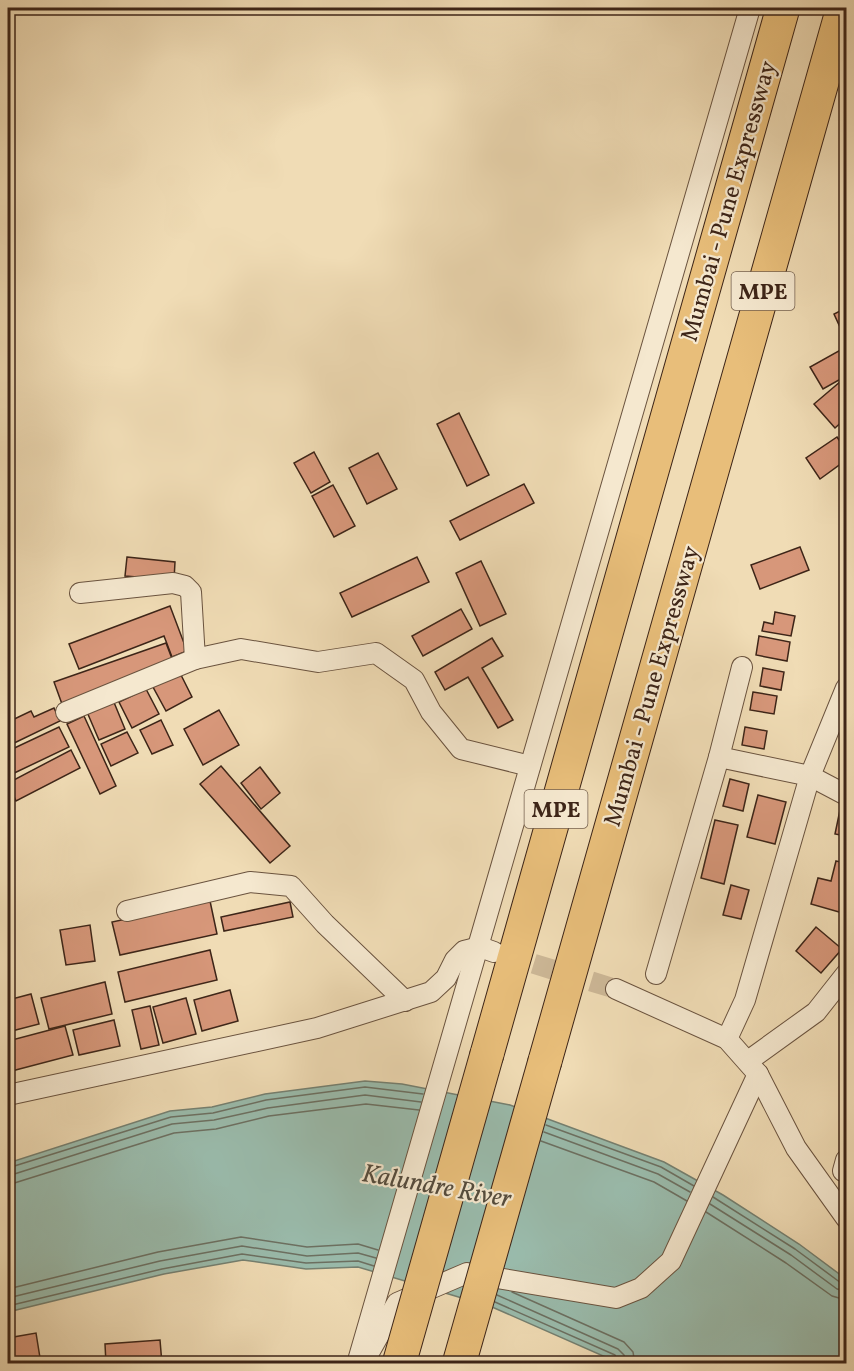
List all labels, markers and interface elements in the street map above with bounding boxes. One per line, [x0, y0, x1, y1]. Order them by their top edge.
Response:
street label: Mumbai - Pune Expressway [674, 57, 786, 346]
road number: MPE [732, 272, 795, 310]
street label: Mumbai - Pune Expressway [597, 542, 709, 831]
road number: MPE [524, 790, 588, 828]
water label: Kalundre River [359, 1156, 514, 1218]

